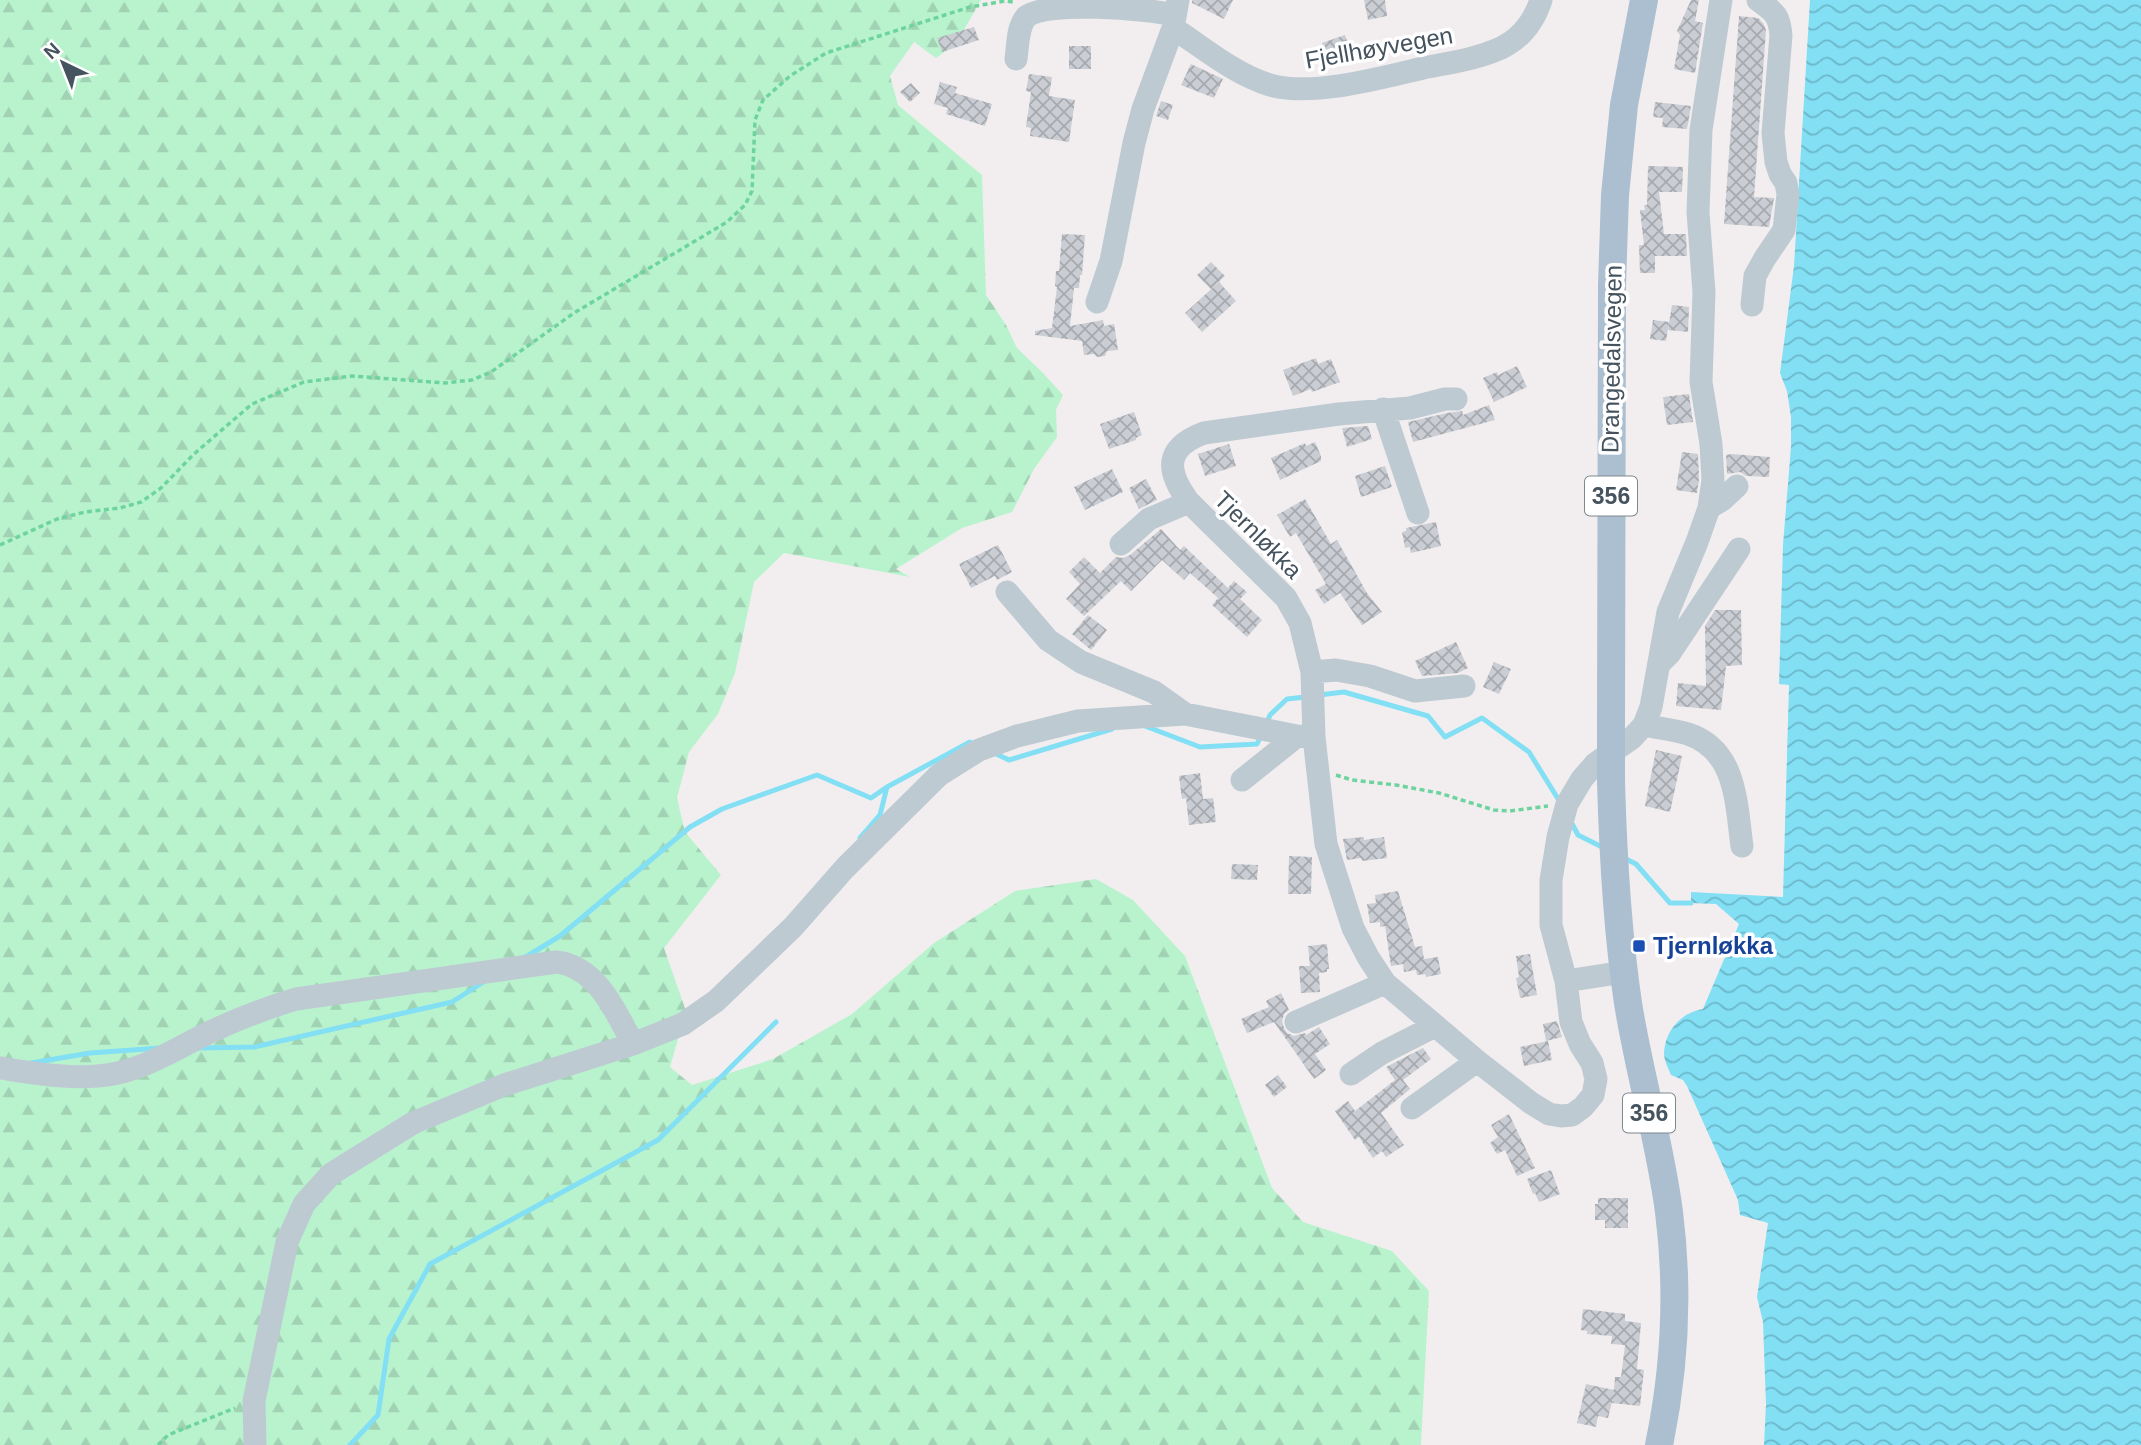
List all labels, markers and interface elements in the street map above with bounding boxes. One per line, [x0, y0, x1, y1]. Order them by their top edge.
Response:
street label: Fjellhøyvegen [1303, 21, 1455, 74]
north arrow [28, 28, 98, 98]
text: N [40, 39, 64, 63]
street label: Drangedalsvegen [1596, 265, 1627, 453]
road number: 356 [1585, 476, 1637, 516]
street label: Tjernløkka [1209, 485, 1308, 584]
place label: Tjernløkka [1653, 932, 1774, 959]
marker: Tjernløkka [1631, 938, 1647, 954]
road number: 356 [1623, 1094, 1675, 1132]

